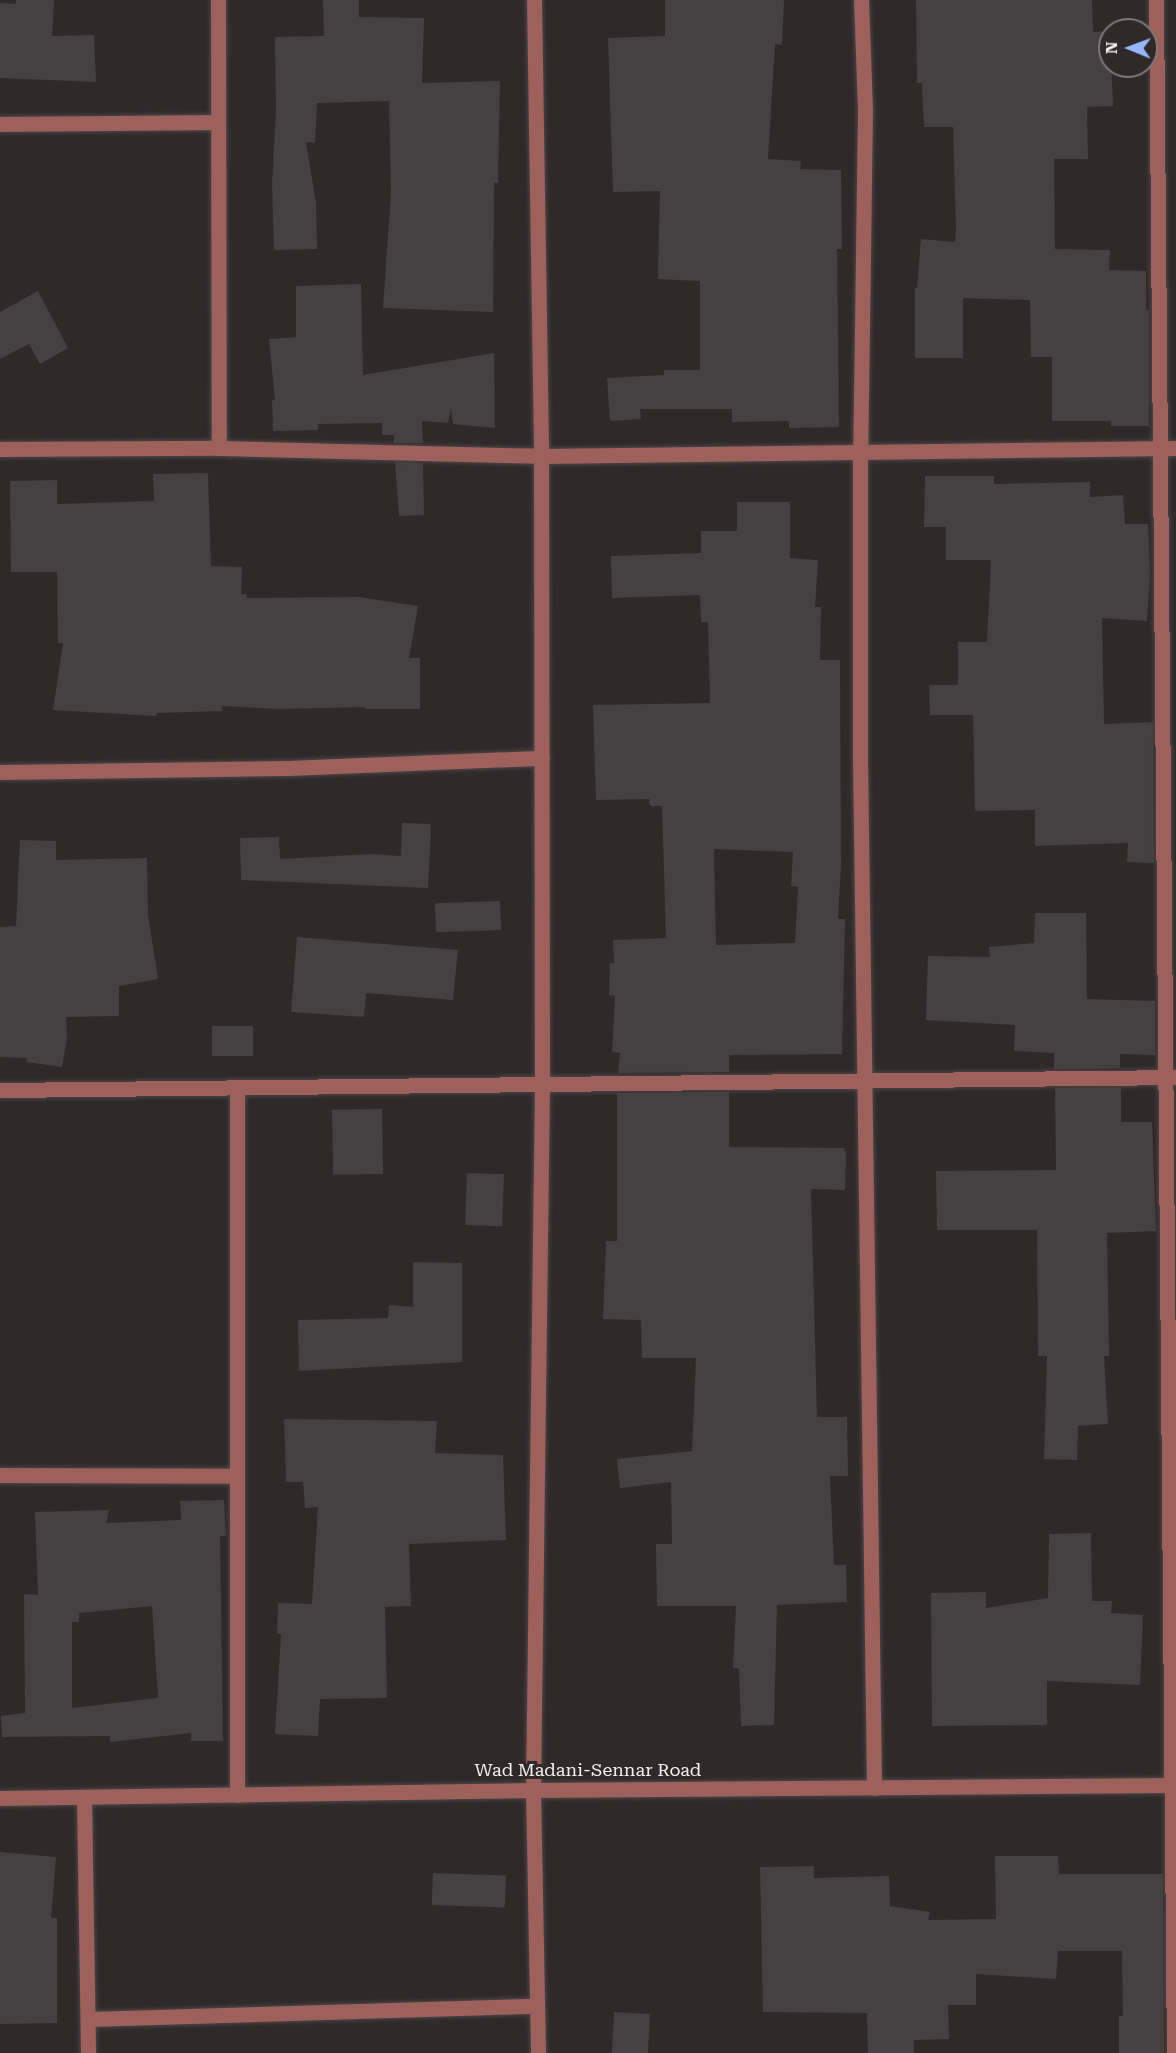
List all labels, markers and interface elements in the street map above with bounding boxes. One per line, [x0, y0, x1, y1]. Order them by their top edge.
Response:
north arrow [1098, 18, 1158, 78]
text: N [1102, 41, 1121, 54]
street label: Wad Madani-Sennar Road [475, 1759, 701, 1781]

